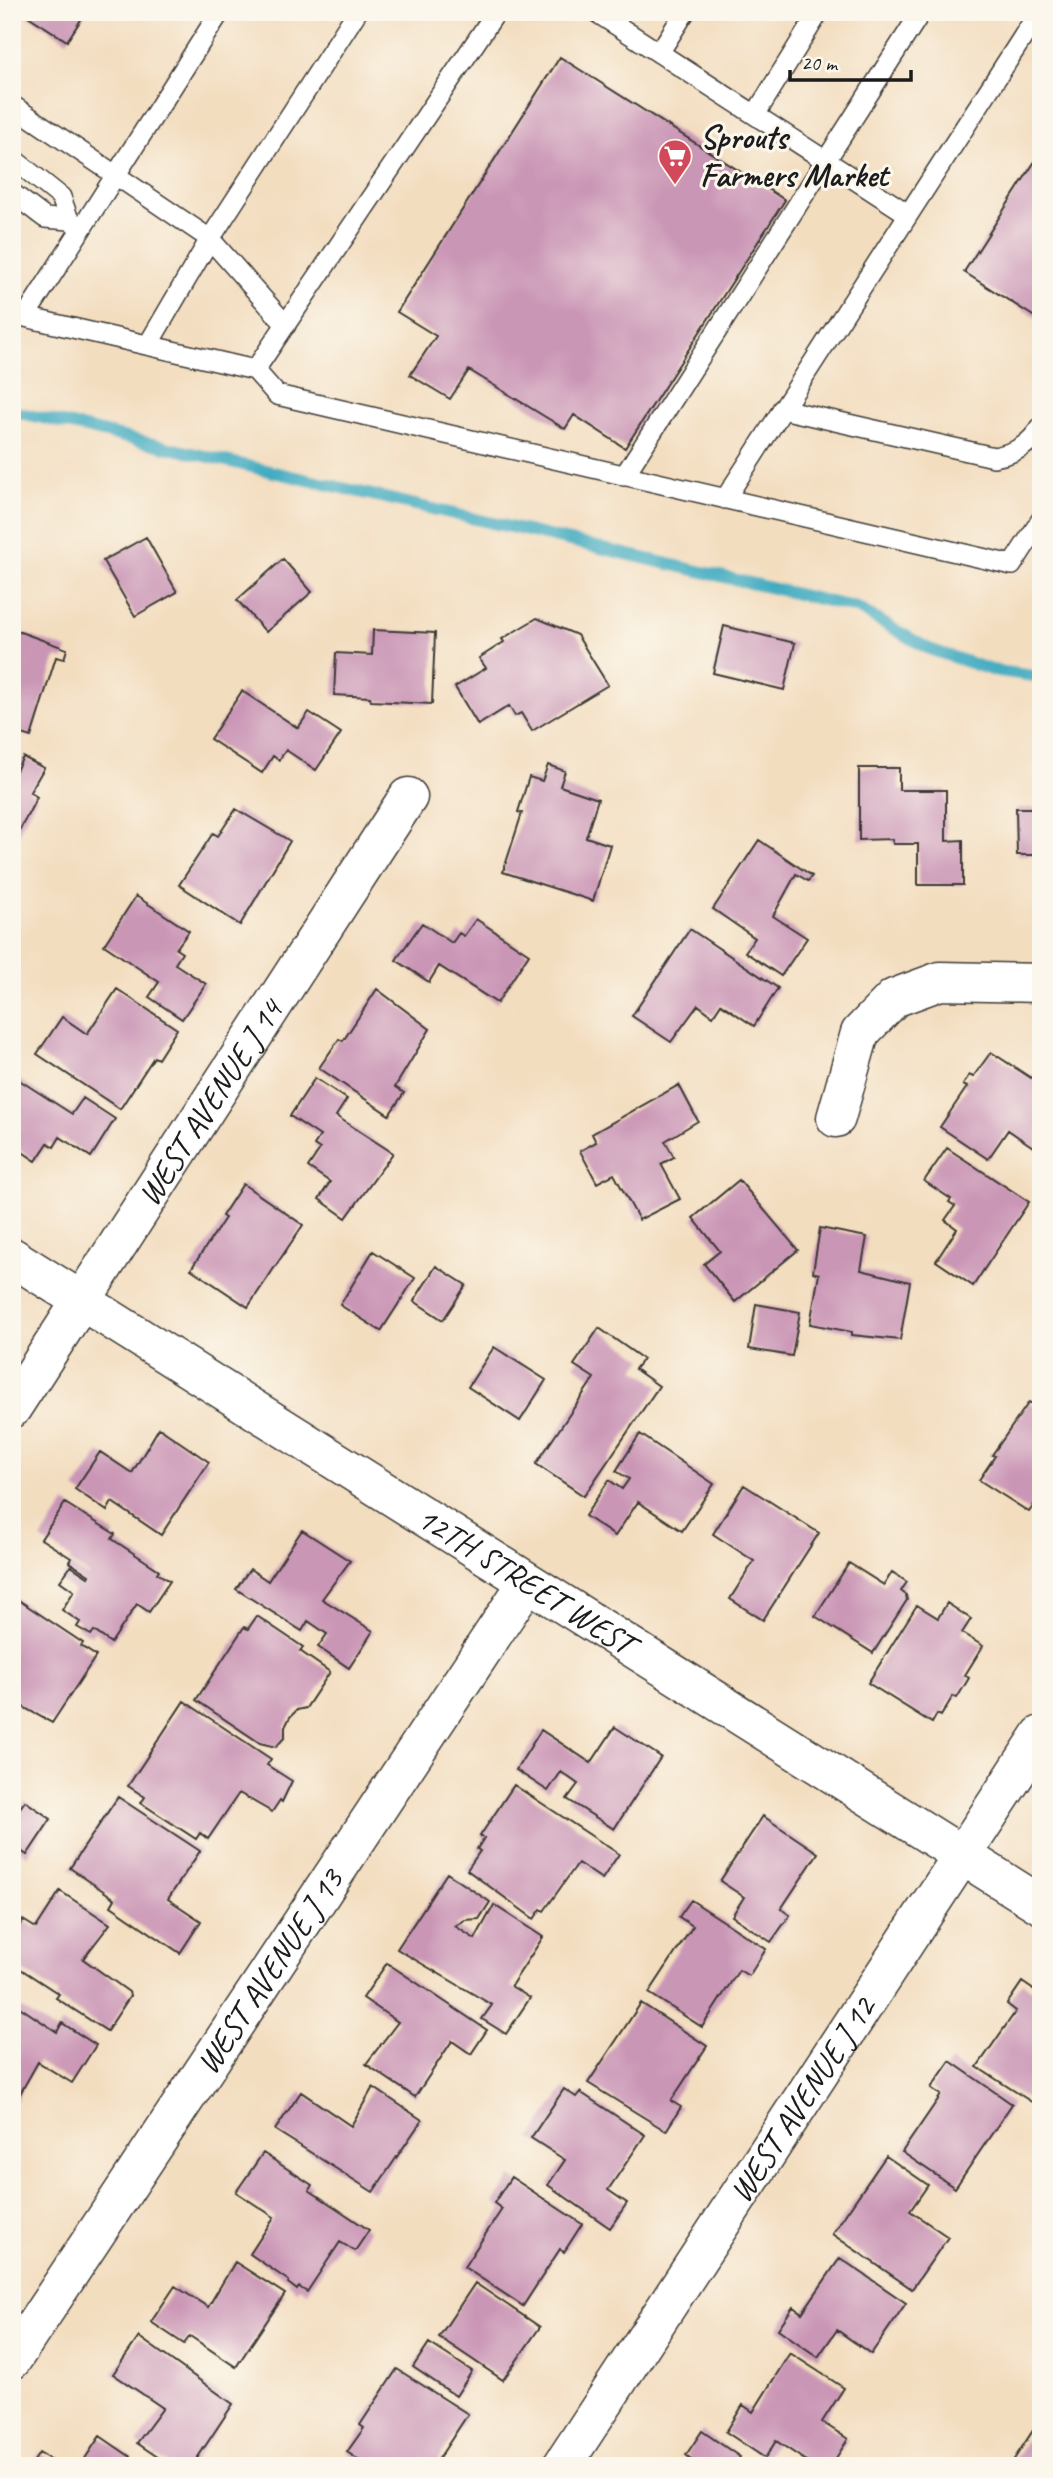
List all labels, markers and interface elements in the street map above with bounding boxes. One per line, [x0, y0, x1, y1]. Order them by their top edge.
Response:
scale bar [790, 38, 911, 82]
text: 20 m [801, 50, 839, 76]
place label: Sprouts Farmers Market [700, 116, 891, 196]
supermarket icon: Sprouts Farmers Market [656, 137, 694, 186]
street label: WEST AVENUE J 14 [128, 989, 294, 1213]
street label: 12TH STREET WEST [409, 1497, 648, 1669]
street label: WEST AVENUE J 13 [187, 1859, 354, 2082]
street label: WEST AVENUE J 12 [720, 1986, 886, 2210]

